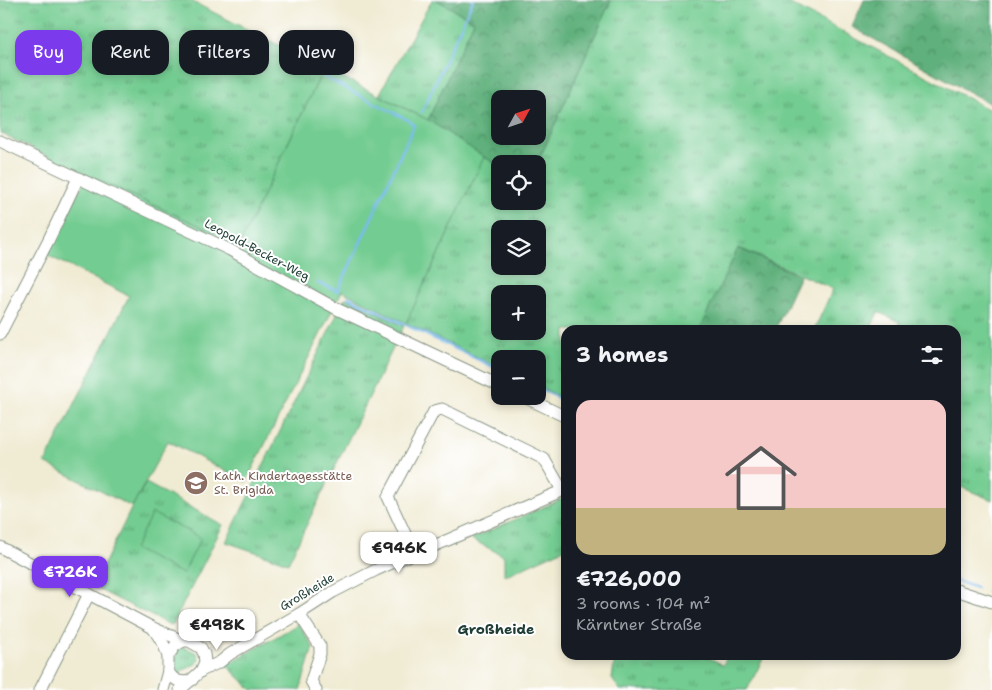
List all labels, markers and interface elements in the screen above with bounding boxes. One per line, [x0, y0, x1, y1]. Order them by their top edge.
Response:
chip: Buy [15, 30, 82, 75]
chip: Rent [92, 30, 169, 75]
chip: Filters [179, 30, 269, 75]
chip: New [279, 30, 354, 75]
north arrow [491, 90, 546, 145]
map controls [491, 90, 546, 405]
button: locate [491, 155, 546, 210]
street label: Leopold-Becker-Weg [202, 215, 312, 285]
button: layers [491, 220, 546, 275]
button: + [491, 285, 546, 340]
text: 3 homes [576, 341, 668, 369]
icon: filters [918, 341, 946, 369]
button: − [491, 350, 546, 405]
icon: home [716, 433, 806, 523]
place label: Kath. Kindertagesstätte St. Brigida [214, 468, 352, 498]
school or university icon: Kath. Kindertagesstätte St. Brigida [183, 470, 209, 496]
pin: €946K [364, 532, 434, 574]
text: €946K [371, 537, 427, 558]
pin: €726K [35, 556, 105, 598]
text: €726K [43, 561, 97, 582]
text: €726,000 [576, 565, 681, 593]
street label: Großheide [277, 569, 337, 615]
text: 3 rooms · 104 m² [576, 593, 711, 614]
pin: €498K [182, 608, 252, 651]
text: €498K [189, 614, 245, 635]
text: Kärntner Straße [576, 614, 702, 635]
district label: Großheide [458, 620, 535, 638]

